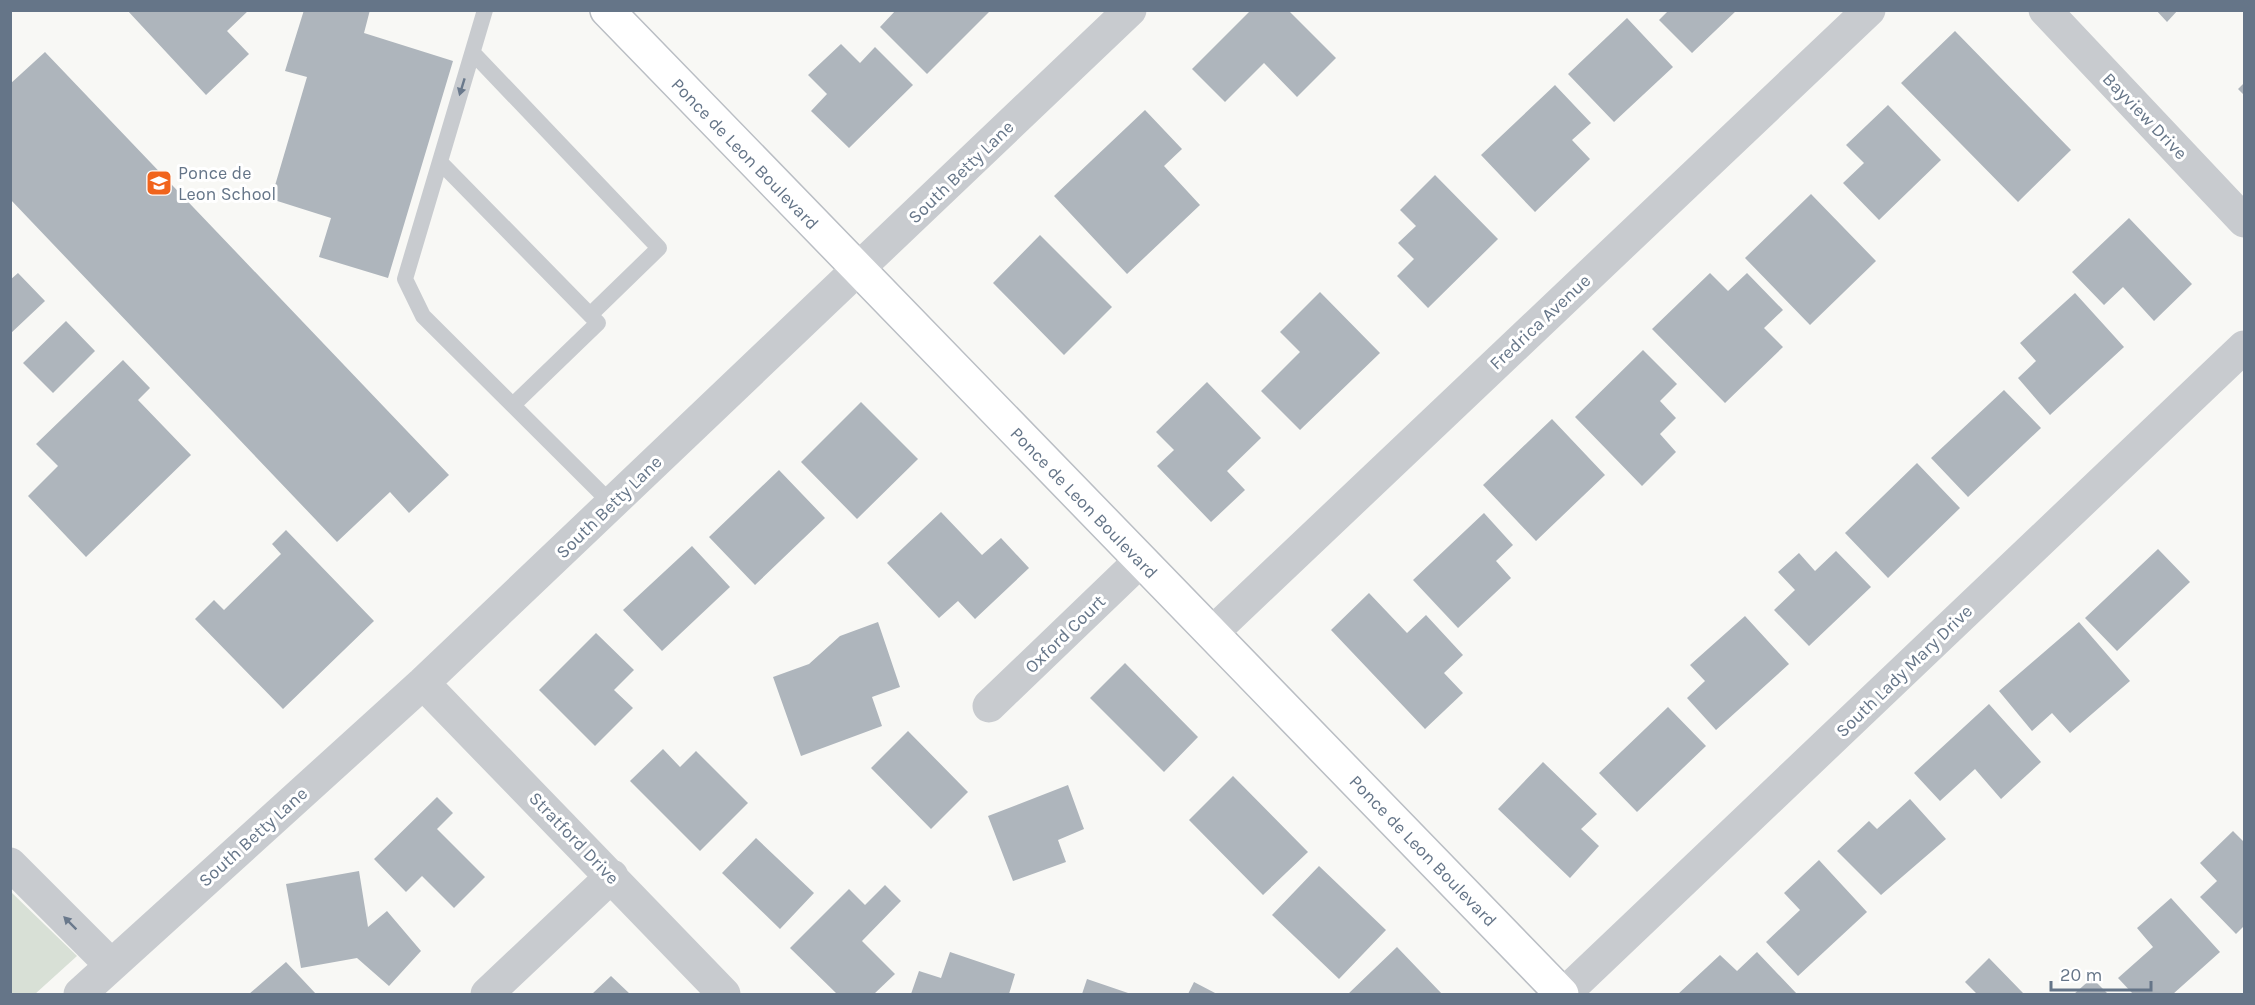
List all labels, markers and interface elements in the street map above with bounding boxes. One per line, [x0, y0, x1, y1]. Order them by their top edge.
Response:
street label: Bayview Drive [2098, 68, 2192, 164]
street label: Ponce de Leon Boulevard [667, 73, 823, 235]
one-way arrow [457, 78, 466, 96]
street label: South Betty Lane [904, 116, 1018, 228]
place label: Ponce de Leon School [178, 162, 276, 205]
school or university icon: Ponce de Leon School [144, 168, 174, 198]
street label: Fredrica Avenue [1485, 269, 1595, 375]
street label: Ponce de Leon Boulevard [1006, 422, 1162, 584]
street label: South Betty Lane [552, 451, 666, 563]
street label: Oxford Court [1020, 590, 1110, 678]
street label: South Lady Mary Drive [1831, 600, 1977, 742]
street label: Ponce de Leon Boulevard [1345, 770, 1501, 932]
street label: South Betty Lane [194, 782, 312, 892]
street label: Stratford Drive [524, 787, 624, 889]
one-way arrow [63, 917, 77, 931]
scale bar [2051, 954, 2152, 992]
text: 20 m [2060, 964, 2102, 986]

